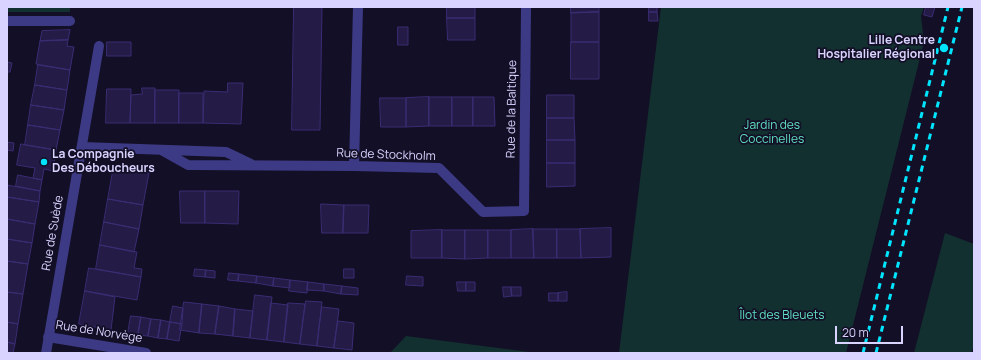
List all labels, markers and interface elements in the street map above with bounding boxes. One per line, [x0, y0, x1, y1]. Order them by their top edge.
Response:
place label: Lille Centre Hospitalier Régional [817, 34, 935, 62]
marker: Lille Centre Hospitalier Régional [938, 42, 950, 54]
street label: Rue de la Baltique [504, 60, 520, 158]
park label: Jardin des Coccinelles [740, 119, 804, 147]
street label: Rue de Stockholm [336, 146, 436, 164]
place label: La Compagnie Des Déboucheurs [52, 148, 155, 176]
marker: La Compagnie Des Déboucheurs [39, 157, 49, 167]
street label: Rue de Suède [39, 194, 67, 272]
park label: Îlot des Bleuets [739, 309, 825, 323]
street label: Rue de Norvège [55, 318, 143, 346]
scale bar [837, 318, 905, 344]
text: 20 m [842, 324, 869, 341]

